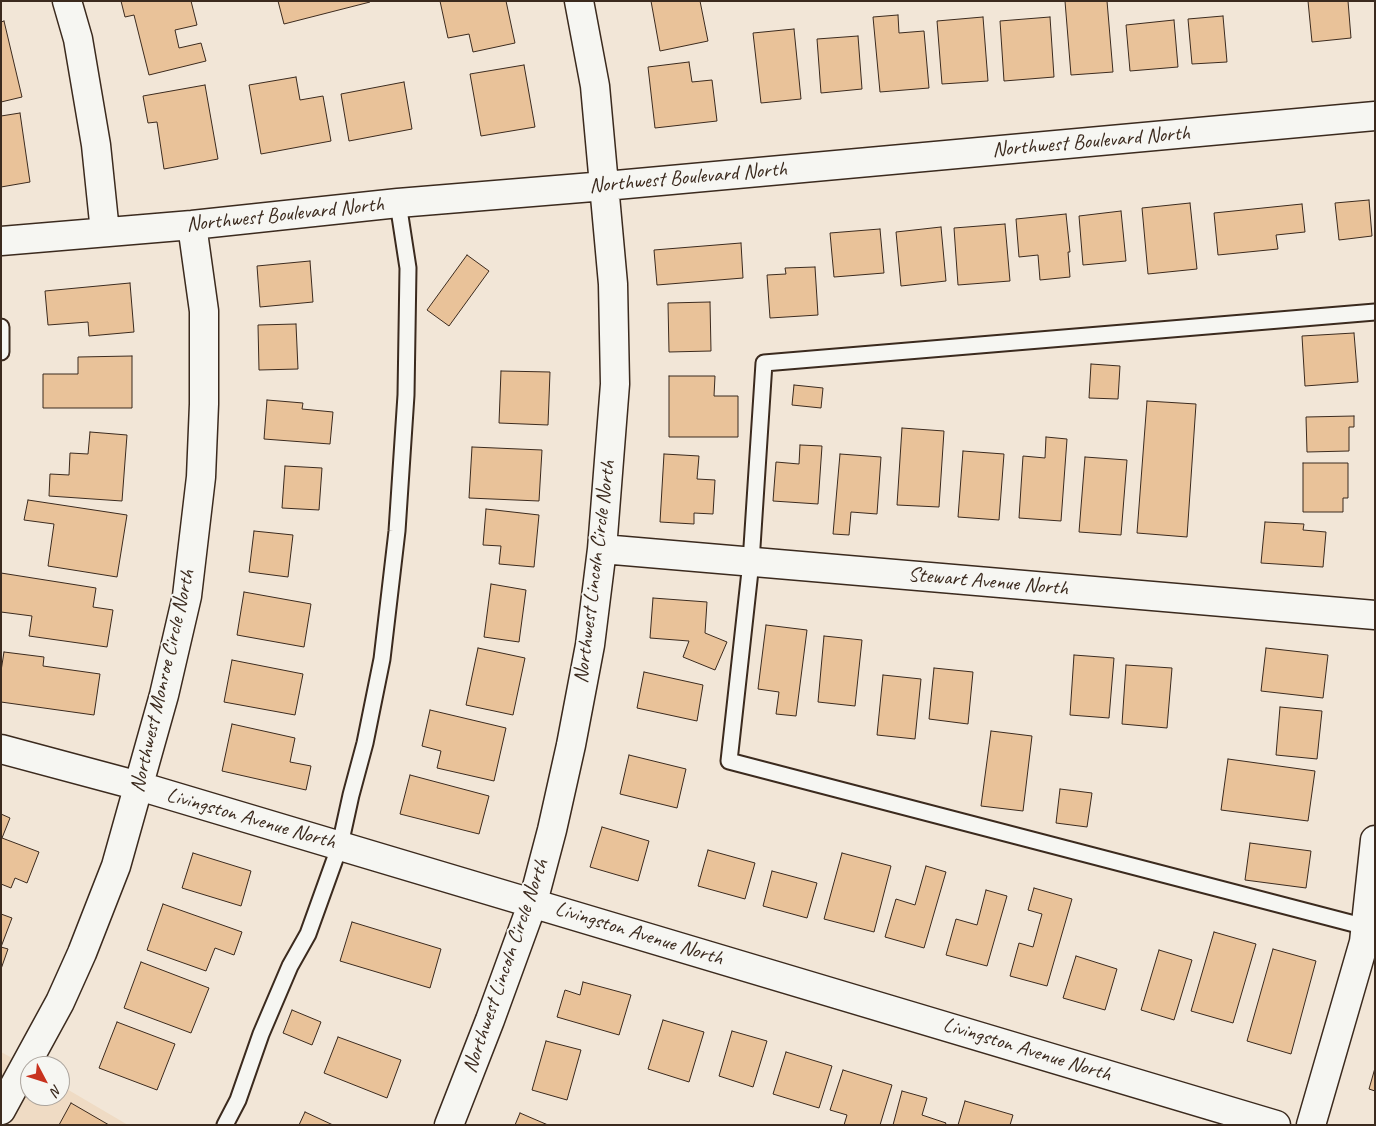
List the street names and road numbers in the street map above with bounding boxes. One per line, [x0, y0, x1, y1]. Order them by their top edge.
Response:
street label: Northwest Boulevard North [991, 121, 1191, 163]
street label: Northwest Boulevard North [588, 157, 788, 199]
street label: Northwest Boulevard North [185, 192, 385, 238]
street label: Northwest Lincoln Circle North [569, 459, 621, 685]
street label: Stewart Avenue North [907, 562, 1069, 602]
street label: Northwest Monroe Circle North [125, 567, 201, 795]
street label: Livingston Avenue North [164, 783, 338, 855]
street label: Northwest Lincoln Circle North [458, 856, 554, 1076]
street label: Livingston Avenue North [552, 896, 726, 972]
street label: Livingston Avenue North [940, 1012, 1114, 1088]

